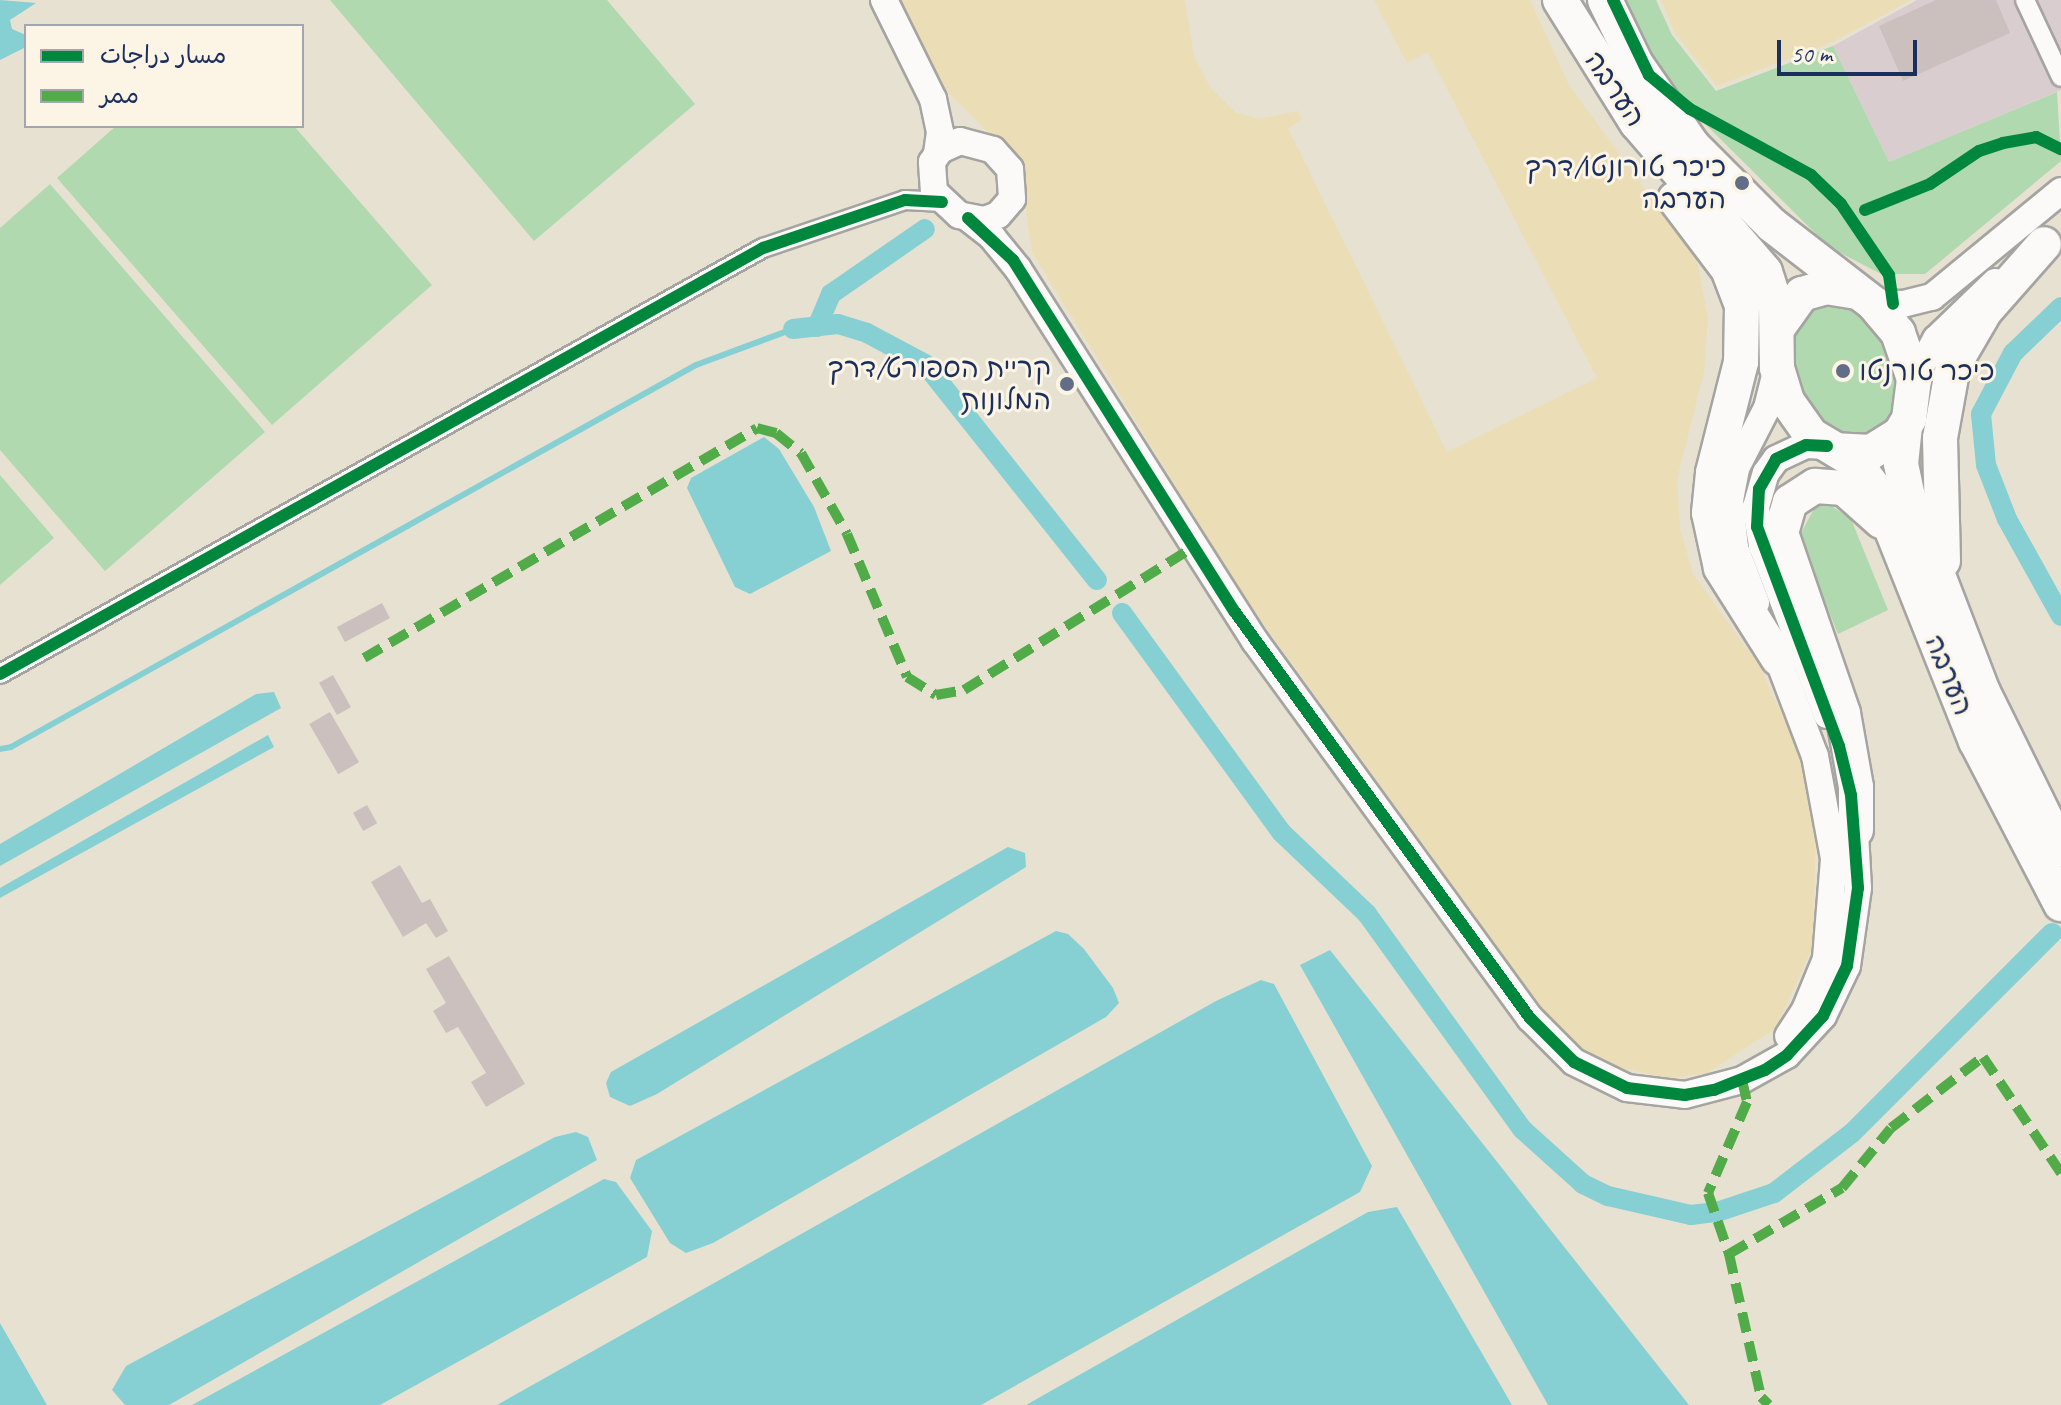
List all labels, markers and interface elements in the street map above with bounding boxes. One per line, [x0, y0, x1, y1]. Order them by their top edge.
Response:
legend [24, 24, 304, 128]
scale bar [1781, 24, 1921, 74]
text: 50 m [1791, 39, 1832, 69]
text: مسار دراجات [100, 40, 226, 70]
street label: הערבה [1578, 45, 1652, 133]
text: ممر [100, 80, 139, 110]
place label: כיכר טורונטו/דרך הערבה [1525, 150, 1726, 216]
marker: כיכר טורונטו/דרך הערבה [1733, 174, 1751, 192]
place label: קריית הספורט/דרך המלונות [828, 351, 1051, 417]
place label: כיכר טורנטו [1859, 354, 1994, 388]
marker: כיכר טורנטו [1834, 362, 1852, 380]
marker: קריית הספורט/דרך המלונות [1058, 375, 1076, 393]
street label: הערבה [1918, 630, 1980, 720]

